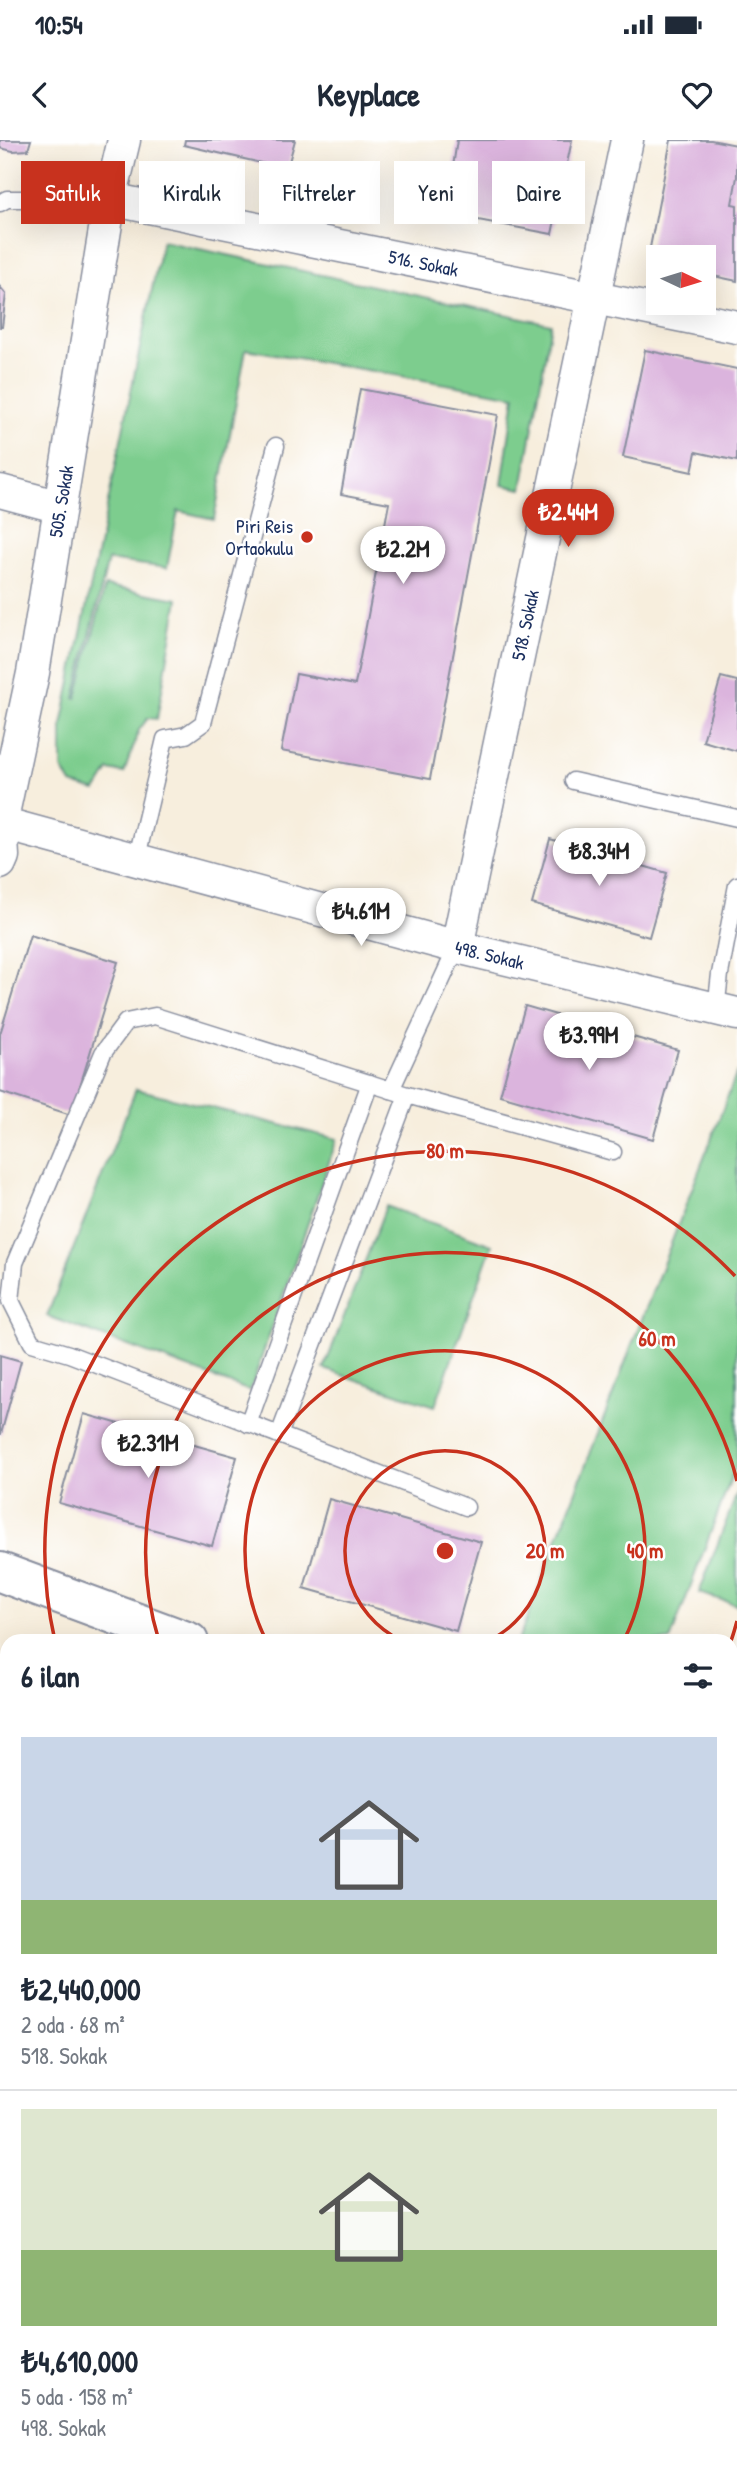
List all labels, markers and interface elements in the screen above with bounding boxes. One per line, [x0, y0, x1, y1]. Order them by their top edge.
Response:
text: 10:54 [35, 7, 83, 42]
text: Keyplace [317, 73, 420, 116]
icon: back [21, 76, 59, 114]
icon: heart [678, 76, 716, 114]
chip: Satılık [21, 161, 125, 224]
chip: Kiralık [139, 161, 245, 224]
chip: Filtreler [259, 161, 380, 224]
chip: Yeni [394, 161, 478, 224]
chip: Daire [492, 161, 585, 224]
street label: 516. Sokak [386, 243, 461, 283]
north arrow [646, 245, 716, 315]
map controls [646, 245, 716, 315]
street label: 505. Sokak [42, 463, 80, 539]
pin: ₺2.44M [511, 490, 625, 549]
text: ₺2.44M [538, 496, 598, 527]
place label: Piri Reis Ortaokulu [225, 513, 293, 561]
pin: ₺2.2M [354, 526, 452, 586]
marker: Piri Reis Ortaokulu [299, 529, 315, 545]
text: ₺2.2M [376, 533, 430, 564]
street label: 518. Sokak [505, 587, 545, 663]
pin: ₺8.34M [542, 828, 656, 888]
text: ₺8.34M [569, 835, 629, 866]
pin: ₺4.61M [304, 888, 418, 948]
text: ₺4.61M [332, 895, 390, 926]
street label: 498. Sokak [452, 934, 527, 976]
pin: ₺3.99M [532, 1012, 646, 1072]
text: ₺3.99M [560, 1019, 618, 1050]
text: 80 m [426, 1136, 464, 1165]
text: 60 m [639, 1324, 675, 1353]
pin: ₺2.31M [91, 1420, 205, 1480]
text: ₺2.31M [117, 1427, 179, 1458]
text: 20 m [526, 1536, 564, 1565]
text: 40 m [627, 1536, 663, 1565]
centre of rings [433, 1539, 457, 1563]
text: 6 ilan [21, 1656, 80, 1696]
icon: filters [679, 1657, 717, 1695]
icon: home [306, 1782, 432, 1908]
text: ₺2,440,000 [21, 1969, 141, 2009]
text: 2 oda · 68 m² [21, 2009, 125, 2040]
text: 518. Sokak [21, 2040, 107, 2071]
icon: home [306, 2154, 432, 2280]
text: ₺4,610,000 [21, 2341, 138, 2381]
text: 5 oda · 158 m² [21, 2381, 133, 2412]
text: 498. Sokak [21, 2412, 106, 2443]

